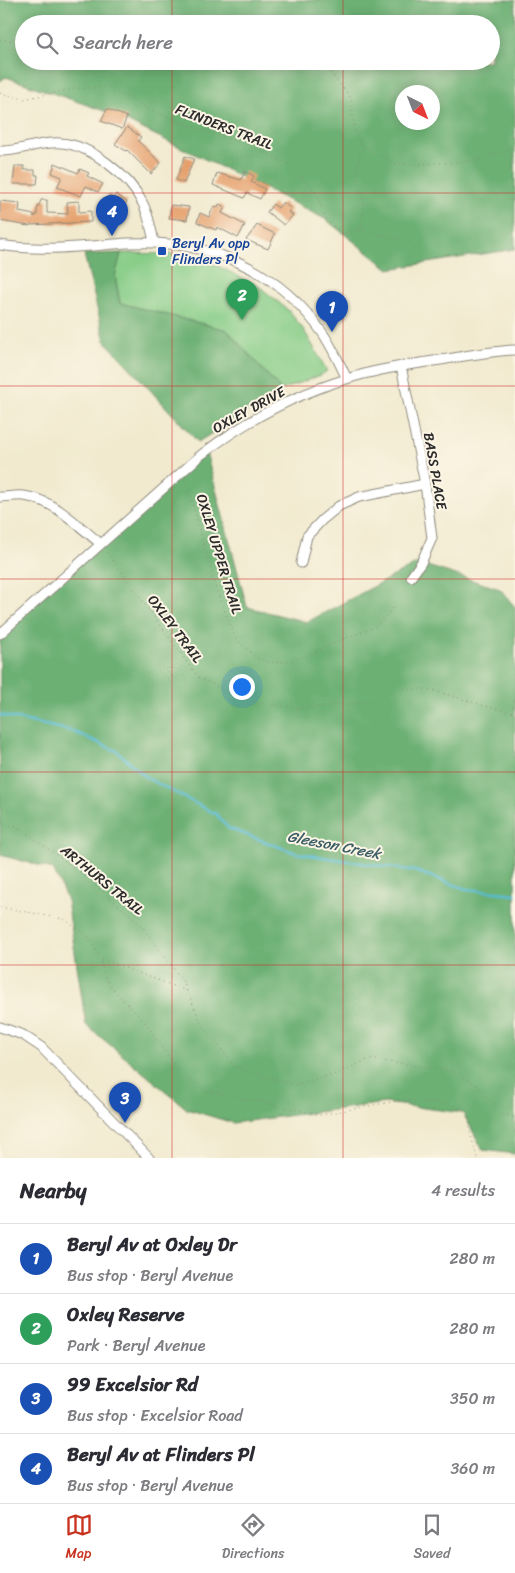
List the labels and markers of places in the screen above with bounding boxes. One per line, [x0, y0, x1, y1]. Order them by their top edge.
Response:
pin: 4 [96, 195, 128, 236]
place label: Beryl Av opp Flinders Pl [172, 231, 251, 272]
marker: Beryl Av opp Flinders Pl [156, 245, 168, 257]
pin: 2 [226, 279, 258, 320]
pin: 1 [316, 291, 348, 332]
pin: 3 [109, 1082, 141, 1123]

